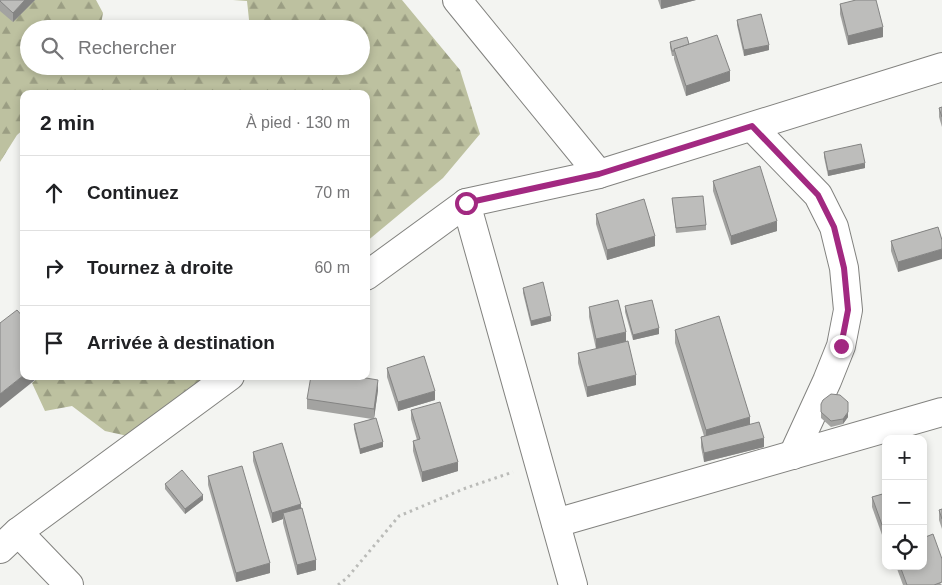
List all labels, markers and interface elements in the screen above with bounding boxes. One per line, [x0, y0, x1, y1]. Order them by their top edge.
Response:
search box [20, 20, 370, 75]
icon: search [38, 34, 66, 62]
text: Rechercher [78, 37, 176, 58]
text: 2 min [40, 111, 95, 134]
text: À pied · 130 m [246, 114, 350, 131]
icon: ahead [40, 179, 68, 207]
text: Continuez [87, 182, 179, 203]
text: 70 m [314, 184, 350, 201]
route start [455, 192, 478, 215]
icon: right [40, 254, 68, 282]
text: Tournez à droite [87, 257, 233, 278]
text: 60 m [314, 259, 350, 276]
icon: arrive [40, 329, 68, 357]
text: Arrivée à destination [87, 332, 275, 353]
route end [830, 335, 853, 358]
map controls [882, 435, 927, 570]
button: + [882, 435, 927, 480]
button: − [882, 480, 927, 525]
button: locate [882, 525, 927, 570]

